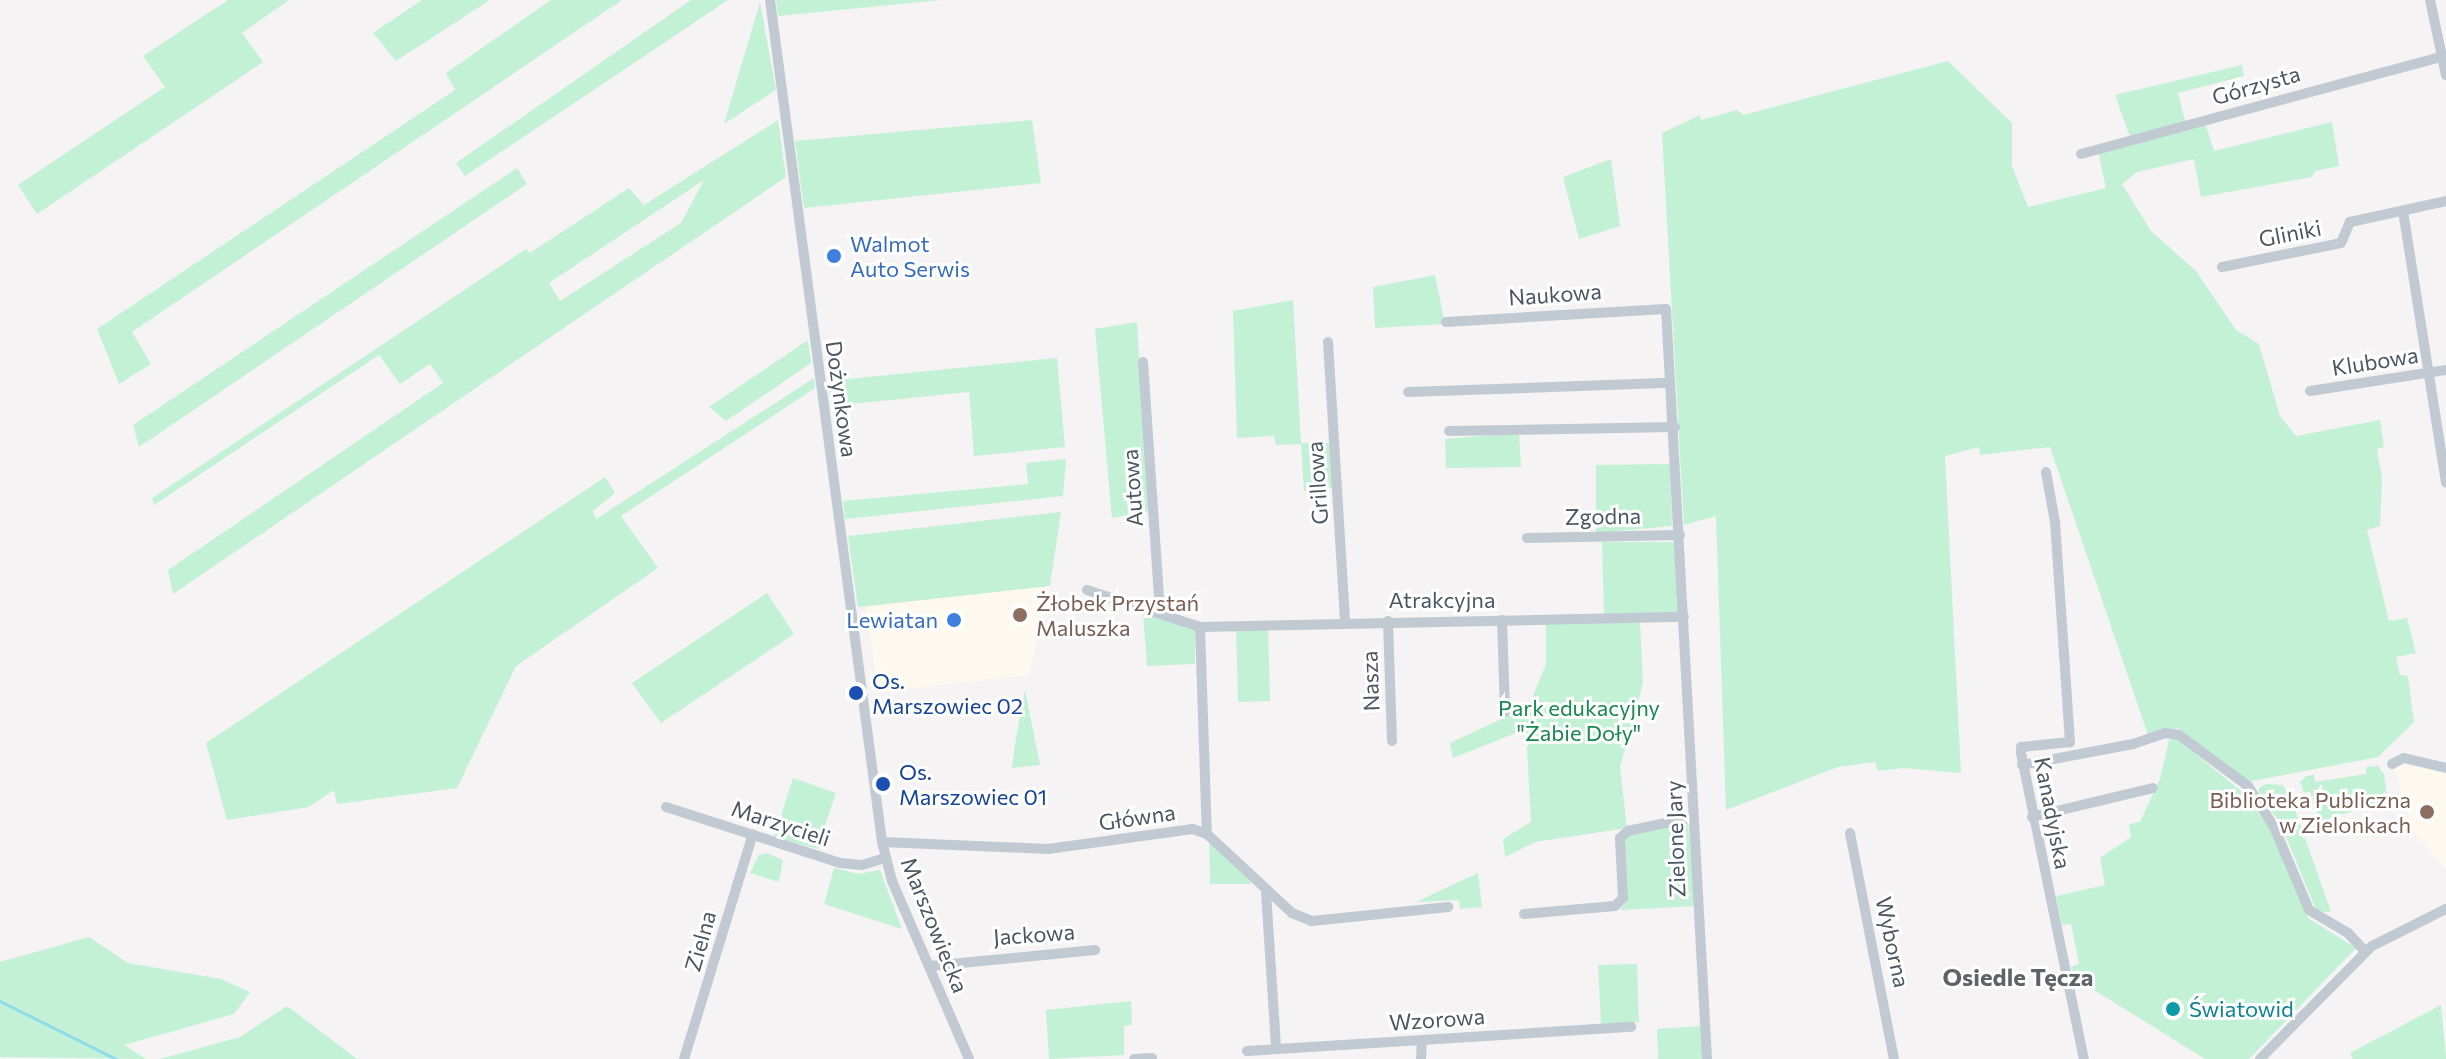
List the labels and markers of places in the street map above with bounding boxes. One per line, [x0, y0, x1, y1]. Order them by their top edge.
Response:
place label: Walmot Auto Serwis [850, 230, 970, 282]
marker: Walmot Auto Serwis [825, 247, 843, 265]
place label: Żłobek Przystań Maluszka [1036, 589, 1199, 640]
marker: Żłobek Przystań Maluszka [1011, 606, 1029, 624]
place label: Lewiatan [846, 607, 938, 633]
marker: Lewiatan [945, 611, 963, 629]
place label: Os. Marszowiec 02 [872, 667, 1023, 718]
marker: Os. Marszowiec 02 [847, 684, 865, 702]
place label: Os. Marszowiec 01 [899, 758, 1047, 810]
marker: Os. Marszowiec 01 [874, 775, 892, 793]
place label: Biblioteka Publiczna w Zielonkach [2210, 786, 2411, 838]
marker: Biblioteka Publiczna w Zielonkach [2418, 803, 2436, 821]
place label: Światowid [2189, 996, 2294, 1022]
marker: Światowid [2164, 1000, 2182, 1018]

